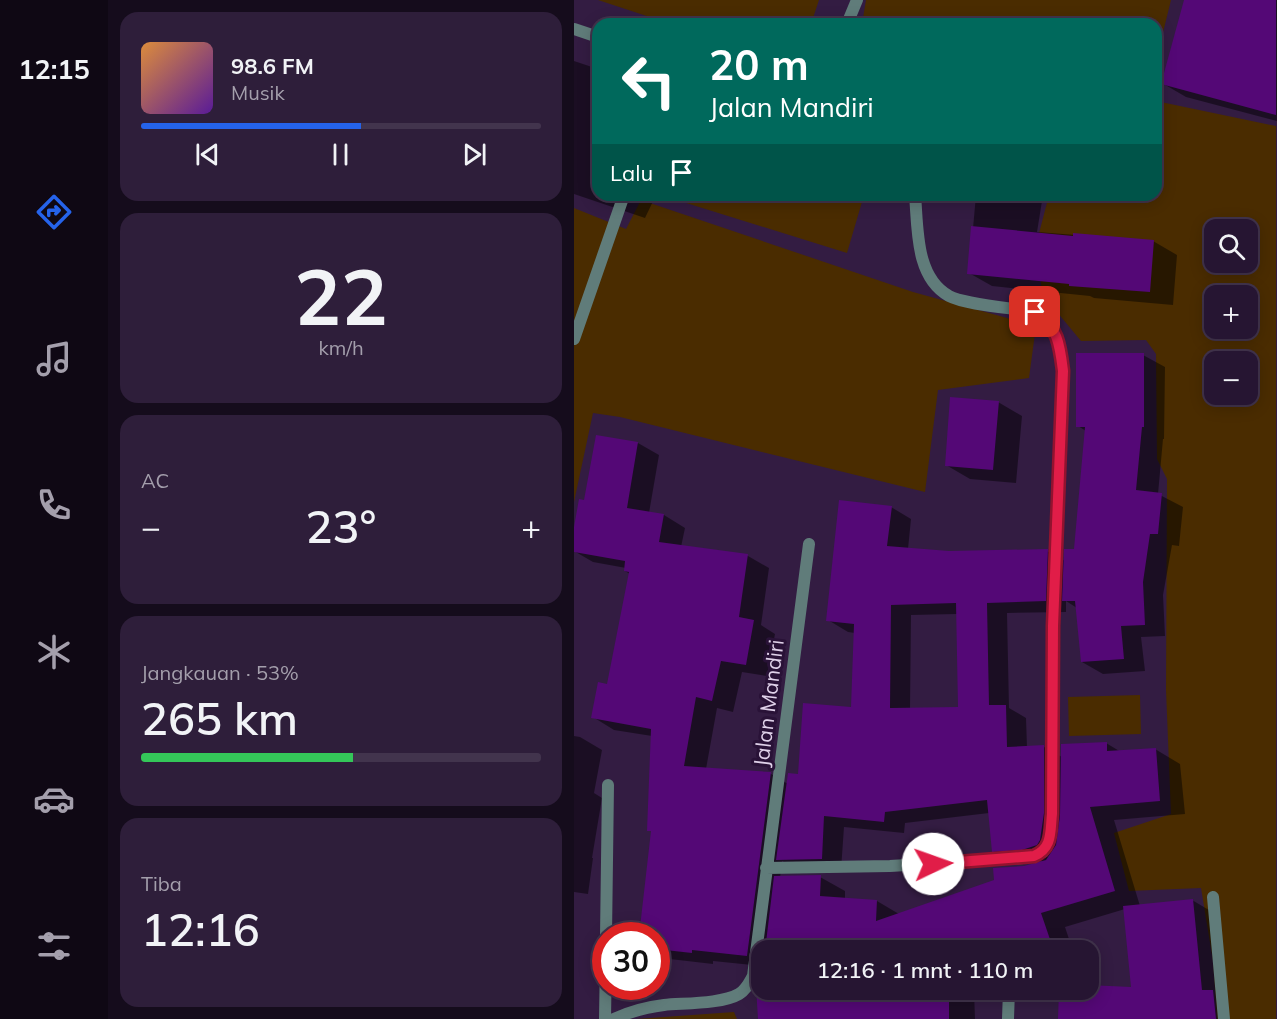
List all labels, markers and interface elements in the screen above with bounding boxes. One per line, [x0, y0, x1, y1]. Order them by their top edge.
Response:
text: 20 m [709, 38, 809, 91]
icon: left [610, 42, 688, 120]
text: 12:15 [18, 52, 90, 86]
text: 98.6 FM [231, 52, 314, 80]
text: Musik [231, 80, 285, 105]
text: Jalan Mandiri [709, 90, 874, 124]
icon: previous [191, 138, 224, 171]
icon: pause [324, 138, 357, 171]
icon: next [458, 138, 491, 171]
icon: arrive [665, 156, 698, 189]
text: Lalu [610, 159, 653, 187]
icon: directions [33, 191, 75, 233]
map controls [1204, 219, 1258, 405]
button: search [1204, 219, 1258, 273]
text: 22 [294, 247, 388, 345]
button: + [1204, 285, 1258, 339]
pin [1009, 286, 1060, 337]
icon: arrive [1018, 295, 1051, 328]
text: km/h [318, 335, 364, 360]
icon: music [33, 338, 75, 380]
button: − [1204, 351, 1258, 405]
text: AC [141, 468, 169, 493]
icon: phone [33, 484, 75, 526]
text: 23° [306, 498, 376, 554]
text: − [141, 506, 161, 547]
text: + [521, 506, 541, 547]
icon: climate [33, 631, 75, 673]
street label: Jalan Mandiri [747, 638, 789, 768]
text: Jangkauan · 53% [141, 660, 299, 685]
text: 265 km [141, 690, 298, 746]
icon: car [33, 778, 75, 820]
position arrow [901, 832, 965, 896]
text: Tiba [141, 871, 182, 896]
text: 12:16 [141, 901, 260, 957]
speed limit sign: 30 [592, 922, 670, 1000]
icon: filters [33, 925, 75, 967]
text: 12:16 · 1 mnt · 110 m [817, 956, 1033, 984]

